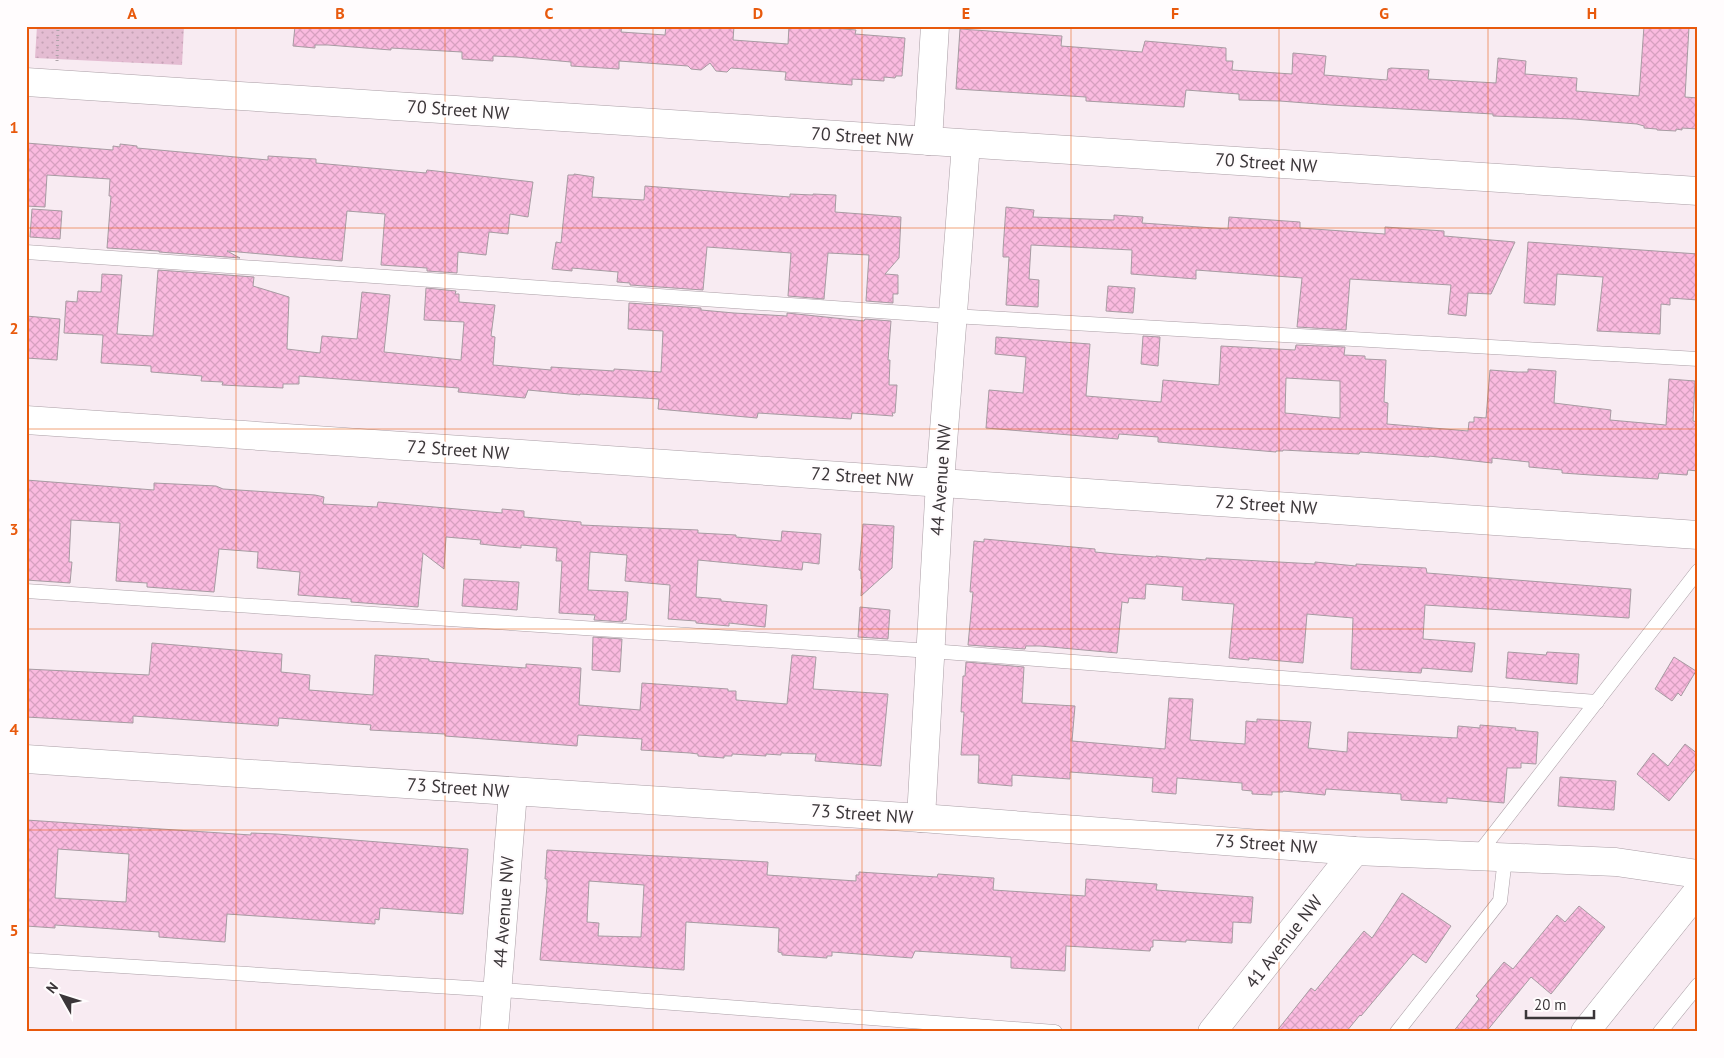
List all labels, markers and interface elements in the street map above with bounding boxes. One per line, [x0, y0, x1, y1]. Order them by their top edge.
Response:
text: A [127, 3, 137, 23]
text: B [335, 3, 345, 23]
text: C [545, 3, 554, 23]
text: D [753, 3, 763, 23]
text: E [962, 3, 970, 23]
text: F [1171, 3, 1179, 23]
text: G [1379, 3, 1389, 23]
text: H [1587, 3, 1597, 23]
street label: 70 Street NW [406, 94, 510, 125]
text: 1 [9, 117, 19, 137]
street label: 70 Street NW [810, 121, 914, 152]
street label: 70 Street NW [1214, 147, 1318, 178]
text: 2 [9, 318, 19, 338]
street label: 44 Avenue NW [925, 423, 956, 537]
street label: 72 Street NW [406, 434, 510, 465]
street label: 72 Street NW [810, 461, 914, 492]
street label: 72 Street NW [1214, 489, 1318, 520]
text: 3 [9, 519, 19, 539]
text: 4 [9, 719, 19, 739]
street label: 73 Street NW [406, 772, 510, 803]
street label: 73 Street NW [810, 798, 914, 829]
street label: 73 Street NW [1214, 828, 1318, 859]
street label: 44 Avenue NW [488, 855, 519, 969]
street label: 41 Avenue NW [1240, 890, 1327, 993]
text: 5 [9, 920, 19, 940]
north arrow [38, 970, 88, 1020]
text: N [42, 979, 62, 997]
scale bar [1526, 988, 1594, 1020]
text: 20 m [1534, 995, 1567, 1014]

